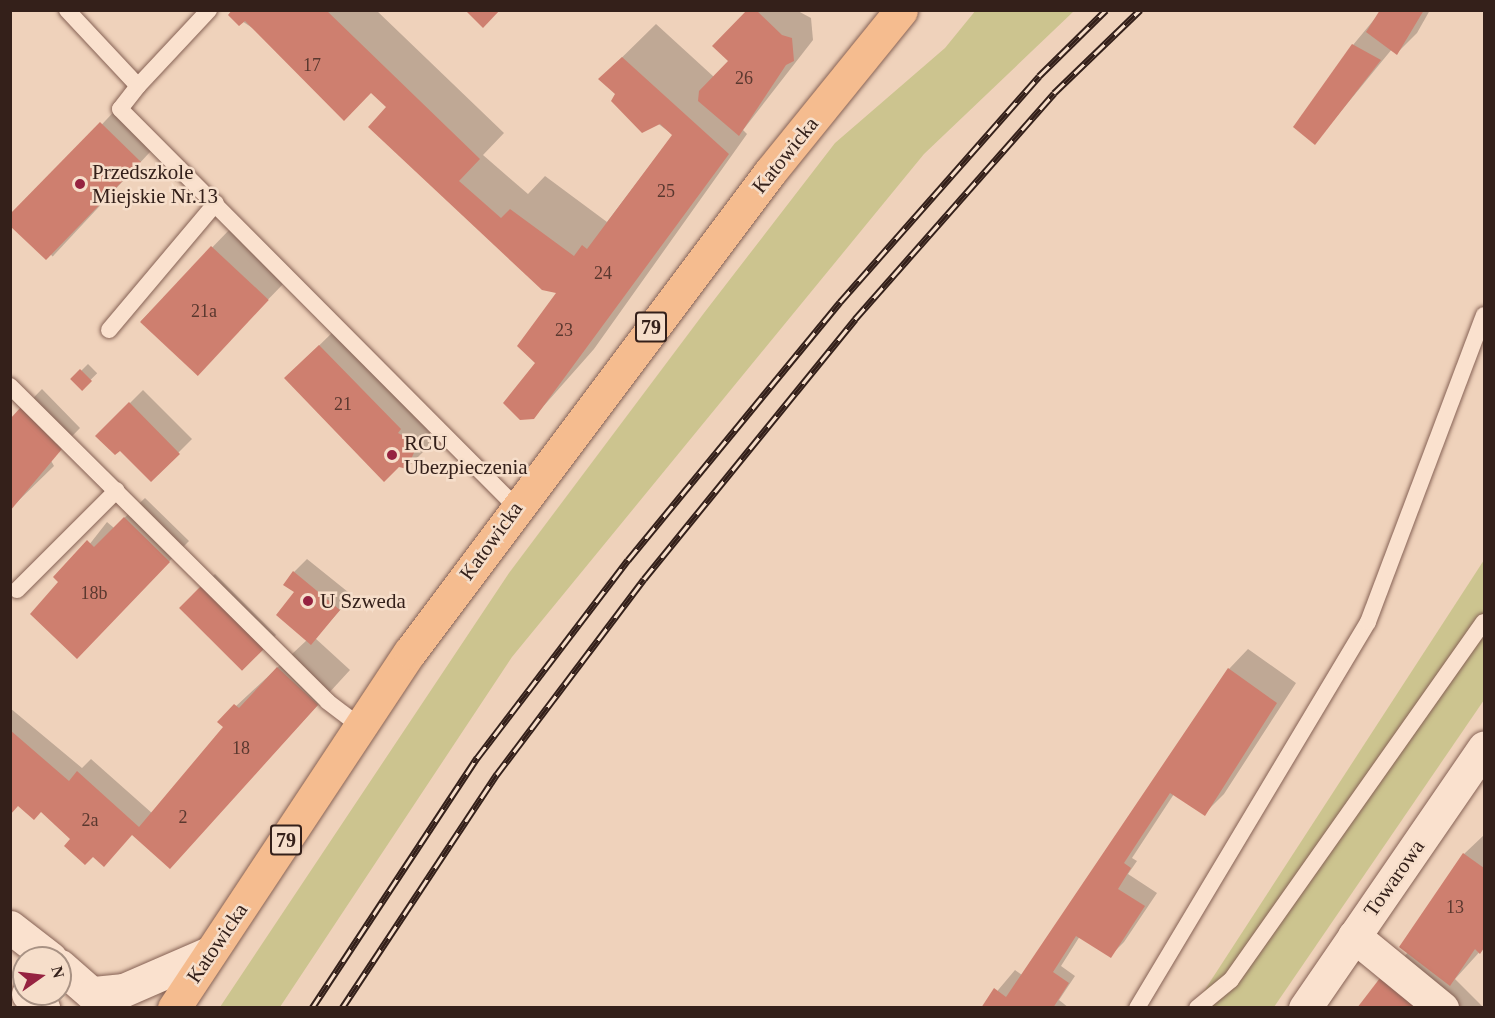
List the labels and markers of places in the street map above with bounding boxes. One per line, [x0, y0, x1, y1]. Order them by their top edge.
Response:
place label: Przedszkole Miejskie Nr.13 [92, 159, 218, 209]
marker: Przedszkole Miejskie Nr.13 [73, 177, 87, 191]
place label: RCU Ubezpieczenia [404, 430, 528, 480]
marker: RCU Ubezpieczenia [385, 448, 399, 462]
place label: U Szweda [320, 588, 406, 614]
marker: U Szweda [301, 594, 315, 608]

